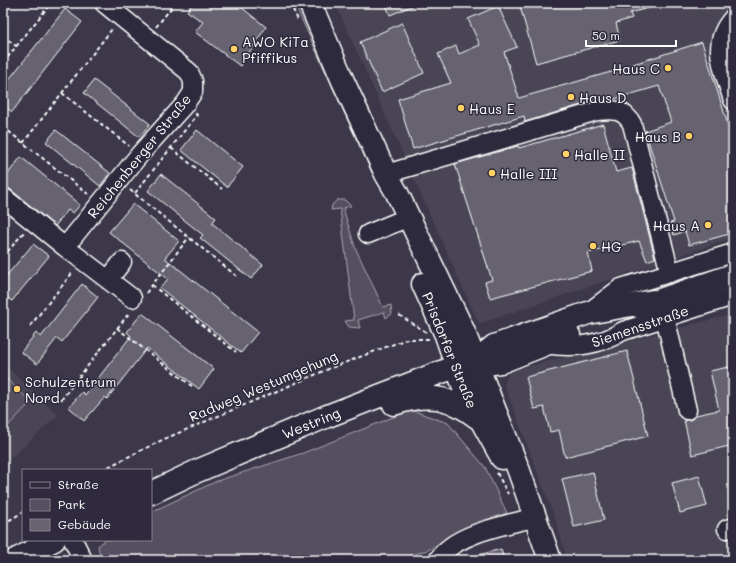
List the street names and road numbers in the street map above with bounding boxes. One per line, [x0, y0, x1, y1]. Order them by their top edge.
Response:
street label: Reichenberger Straße [83, 90, 195, 222]
street label: Prisdorfer Straße [418, 289, 482, 411]
street label: Siemensstraße [589, 300, 691, 352]
street label: Radweg Westumgehung [186, 346, 340, 426]
street label: Westring [279, 403, 343, 443]

